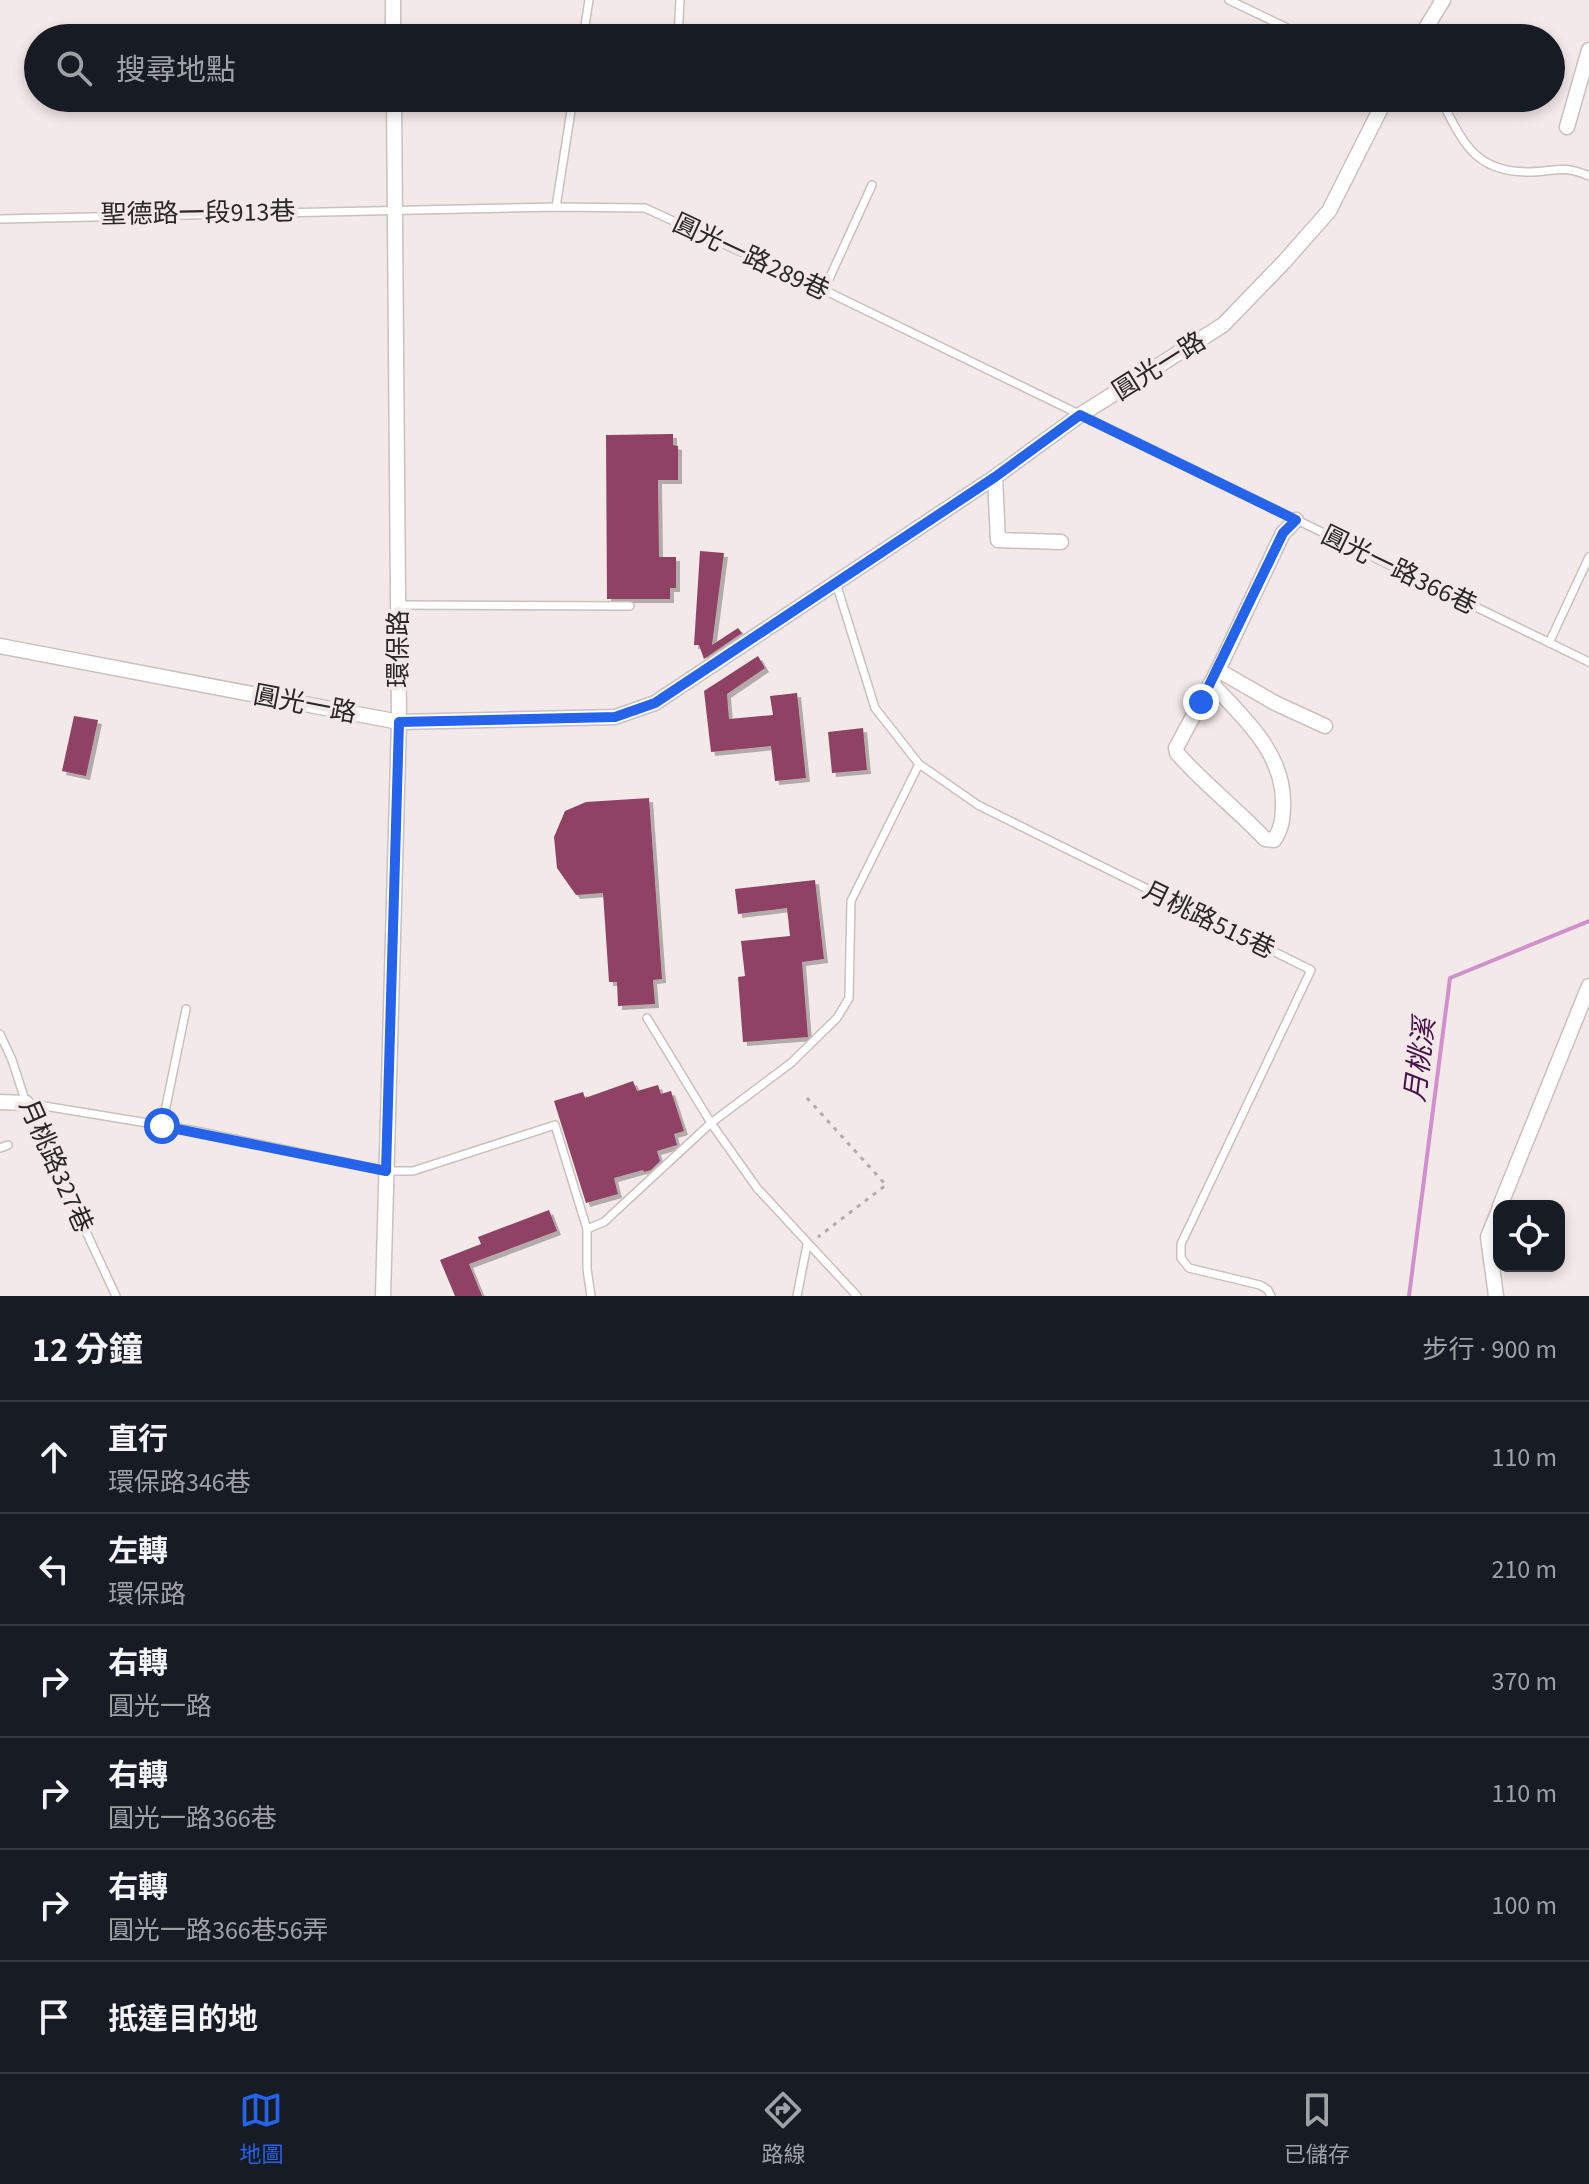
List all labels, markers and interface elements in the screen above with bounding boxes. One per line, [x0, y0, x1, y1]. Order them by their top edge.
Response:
search box [24, 24, 1565, 112]
icon: search [52, 46, 96, 90]
text: 搜尋地點 [116, 49, 236, 92]
street label: 聖德路一段913巷 [100, 193, 296, 233]
street label: 圓光一路289巷 [667, 205, 835, 309]
street label: 圓光一路 [1105, 323, 1213, 409]
street label: 圓光一路366巷 [1315, 516, 1483, 624]
street label: 環保路 [380, 610, 417, 688]
street label: 圓光一路 [250, 676, 360, 732]
route end [1183, 684, 1219, 720]
street label: 月桃路515巷 [1137, 872, 1281, 968]
water label: 月桃溪 [1395, 1012, 1445, 1104]
street label: 月桃路327巷 [10, 1093, 102, 1239]
route start [144, 1108, 180, 1144]
map controls [1493, 1200, 1565, 1272]
button: locate [1493, 1200, 1565, 1272]
text: 12 分鐘 [32, 1326, 143, 1375]
text: 步行 · 900 m [1423, 1331, 1557, 1368]
text: 直行 [108, 1418, 168, 1461]
icon: ahead [32, 1435, 76, 1479]
text: 110 m [1491, 1439, 1557, 1476]
text: 環保路346巷 [108, 1464, 251, 1501]
text: 左轉 [108, 1530, 168, 1573]
icon: left [32, 1547, 76, 1591]
text: 210 m [1491, 1551, 1557, 1588]
text: 環保路 [108, 1576, 186, 1613]
text: 右轉 [108, 1642, 168, 1685]
icon: right [32, 1659, 76, 1703]
text: 370 m [1491, 1663, 1557, 1700]
text: 圓光一路 [108, 1688, 212, 1725]
text: 右轉 [108, 1754, 168, 1797]
icon: right [32, 1771, 76, 1815]
text: 110 m [1491, 1775, 1557, 1812]
text: 圓光一路366巷 [108, 1800, 277, 1837]
text: 右轉 [108, 1866, 168, 1909]
icon: right [32, 1883, 76, 1927]
text: 100 m [1491, 1887, 1557, 1924]
text: 圓光一路366巷56弄 [108, 1912, 329, 1949]
icon: arrive [32, 1995, 76, 2039]
text: 抵達目的地 [108, 1998, 258, 2041]
tab: 地圖 [239, 2088, 283, 2171]
tab: 路線 [761, 2088, 806, 2171]
tab: 已儲存 [1284, 2088, 1350, 2171]

